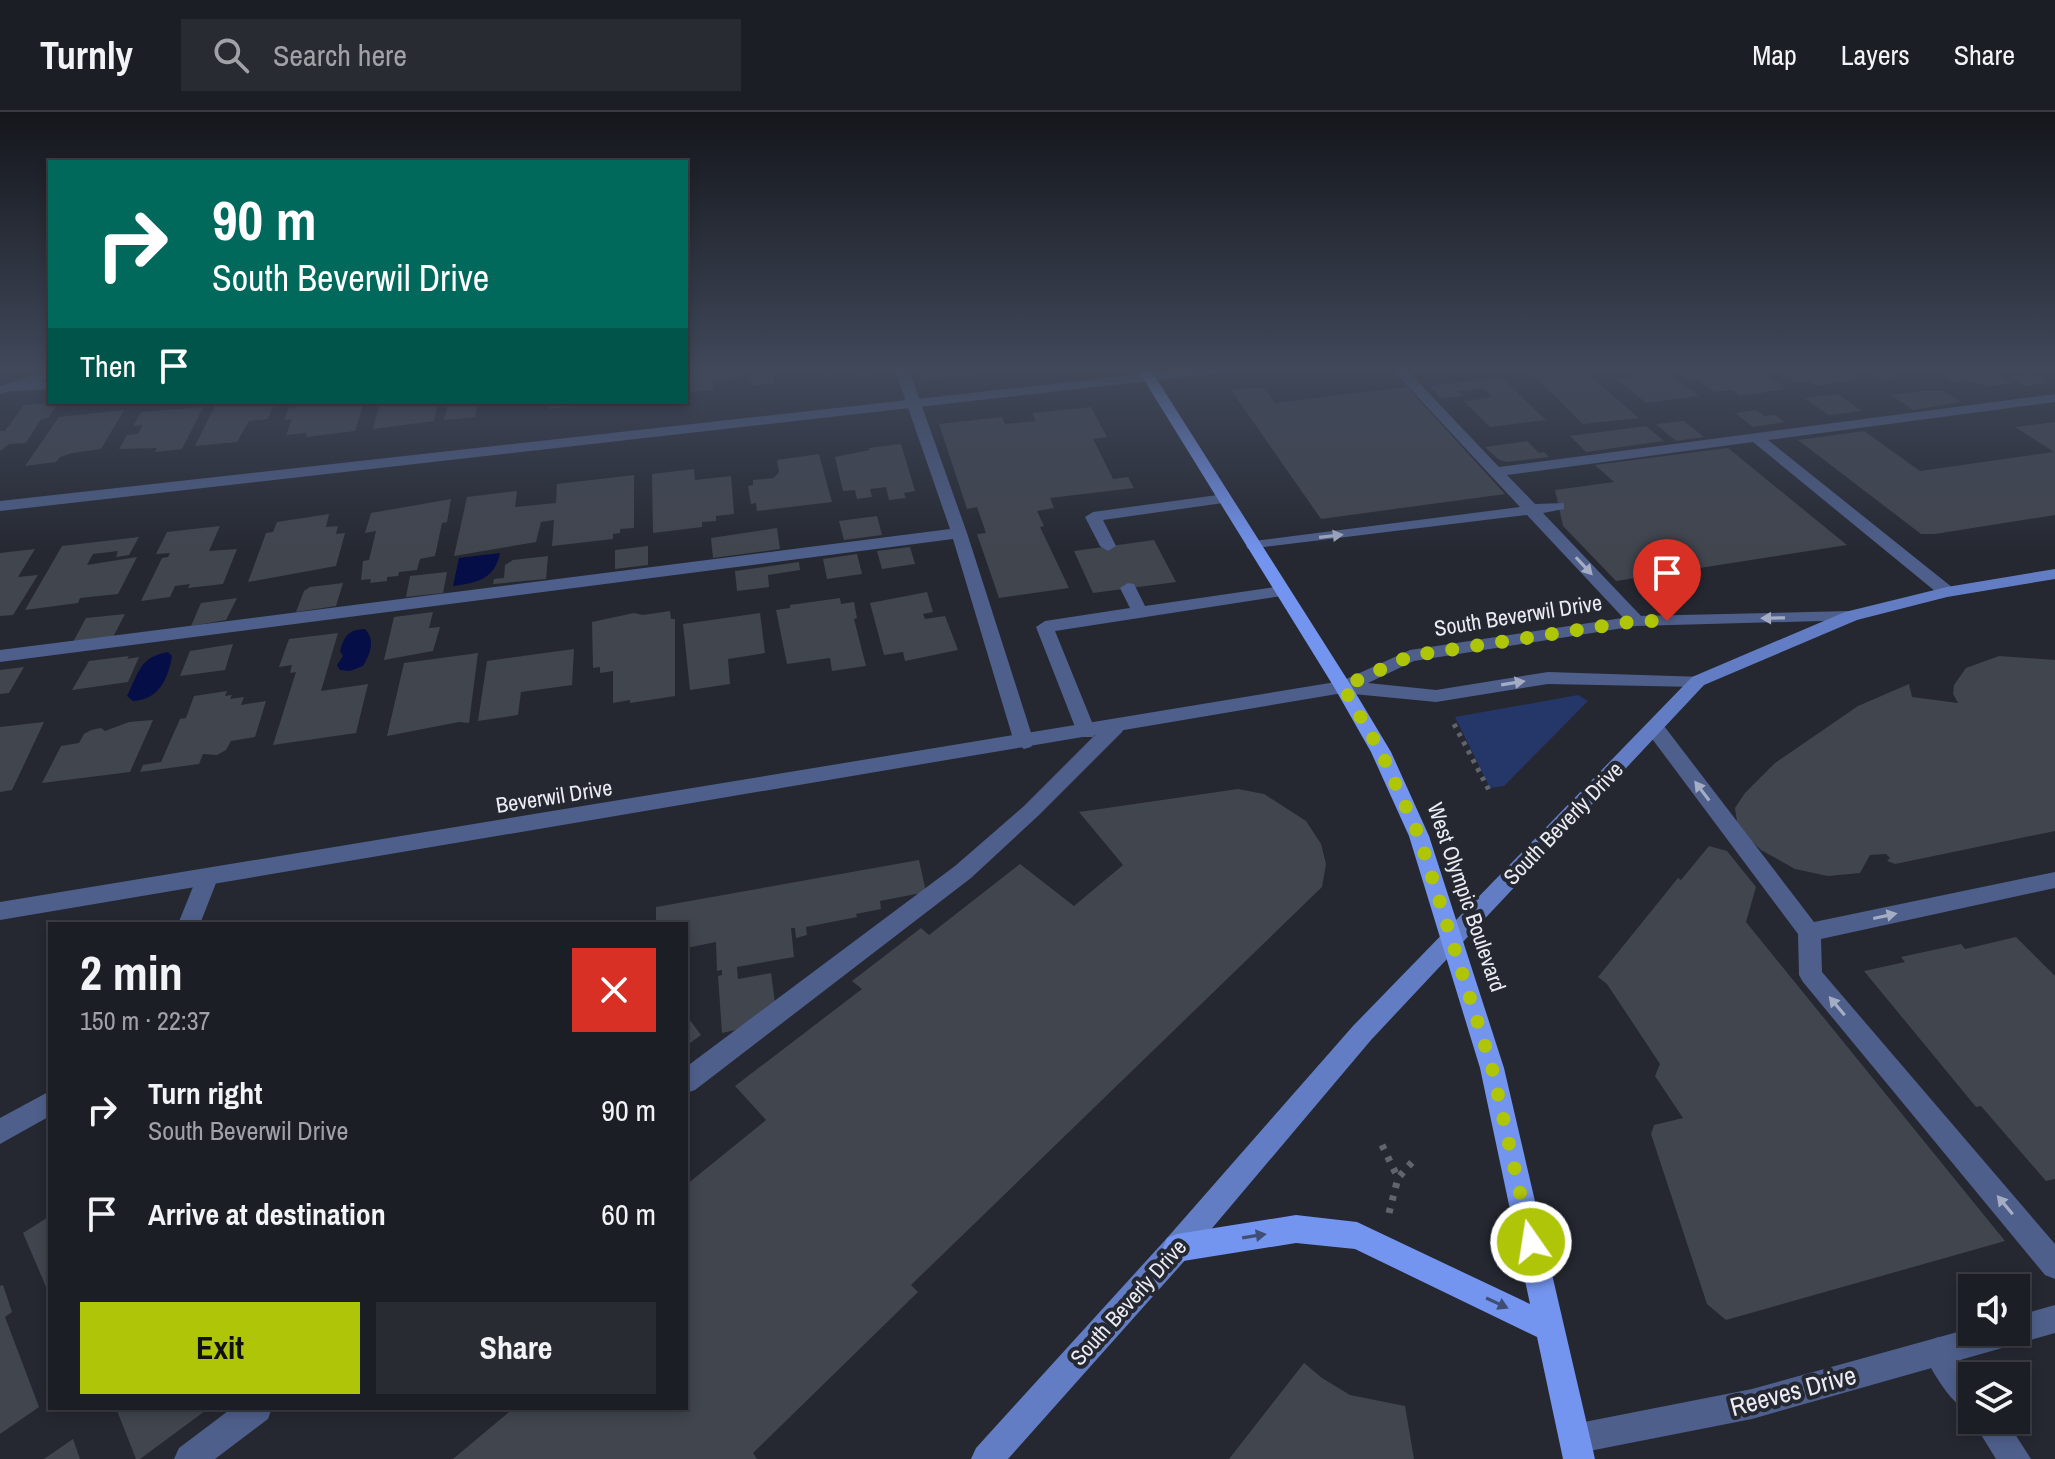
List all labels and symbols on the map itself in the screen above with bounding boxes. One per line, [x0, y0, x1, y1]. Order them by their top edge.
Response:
one-way arrow [1319, 529, 1344, 542]
pin [1633, 539, 1701, 621]
one-way arrow [1574, 556, 1592, 575]
street label: South Beverwil Drive [1432, 587, 1604, 643]
one-way arrow [1760, 612, 1785, 624]
one-way arrow [1501, 676, 1526, 689]
street label: South Beverly Drive [1496, 755, 1630, 891]
street label: Beverwil Drive [494, 772, 614, 820]
one-way arrow [1695, 781, 1711, 801]
street label: West Olympic Boulevard [1421, 798, 1513, 996]
one-way arrow [1873, 909, 1898, 922]
one-way arrow [1829, 996, 1846, 1016]
one-way arrow [1997, 1195, 2014, 1215]
position arrow [1489, 1200, 1573, 1284]
one-way arrow [1241, 1229, 1266, 1242]
street label: South Beverly Drive [1063, 1232, 1193, 1372]
one-way arrow [1486, 1296, 1509, 1310]
street label: Reeves Drive [1726, 1357, 1860, 1424]

